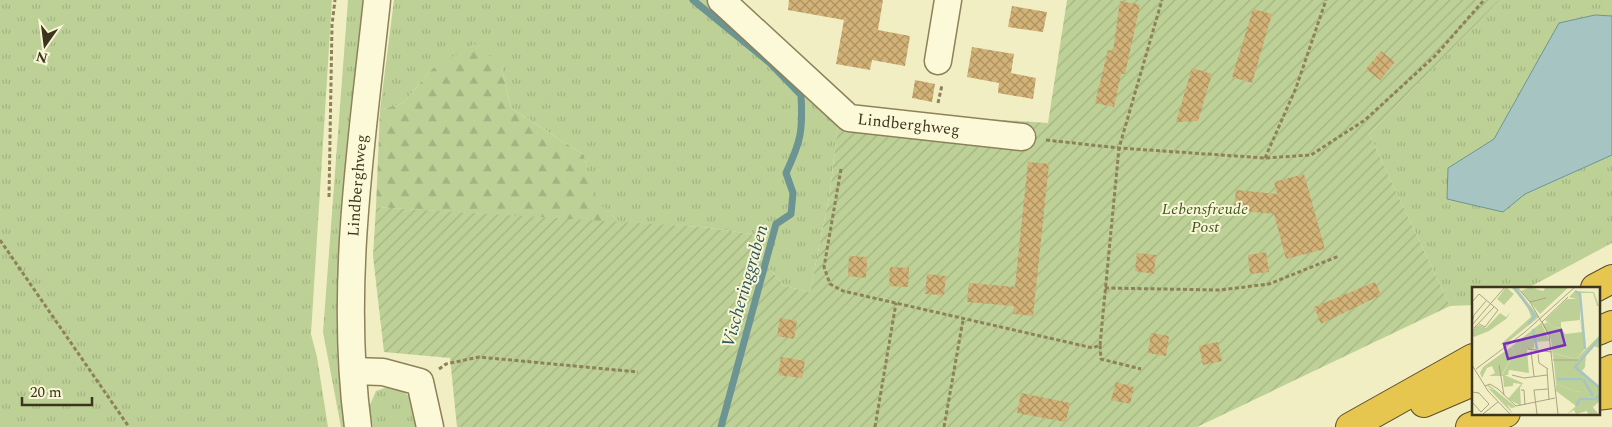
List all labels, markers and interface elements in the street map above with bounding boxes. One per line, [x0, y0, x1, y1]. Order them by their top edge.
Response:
north arrow [20, 20, 70, 70]
text: N [34, 46, 50, 69]
street label: Lindberghweg [856, 107, 961, 142]
street label: Lindberghweg [341, 133, 374, 238]
park label: Lebensfreude Post [1162, 197, 1248, 239]
water label: Vischeringgraben [715, 221, 776, 350]
inset map [1472, 287, 1600, 414]
scale bar [22, 374, 92, 406]
text: 20 m [30, 381, 62, 404]

